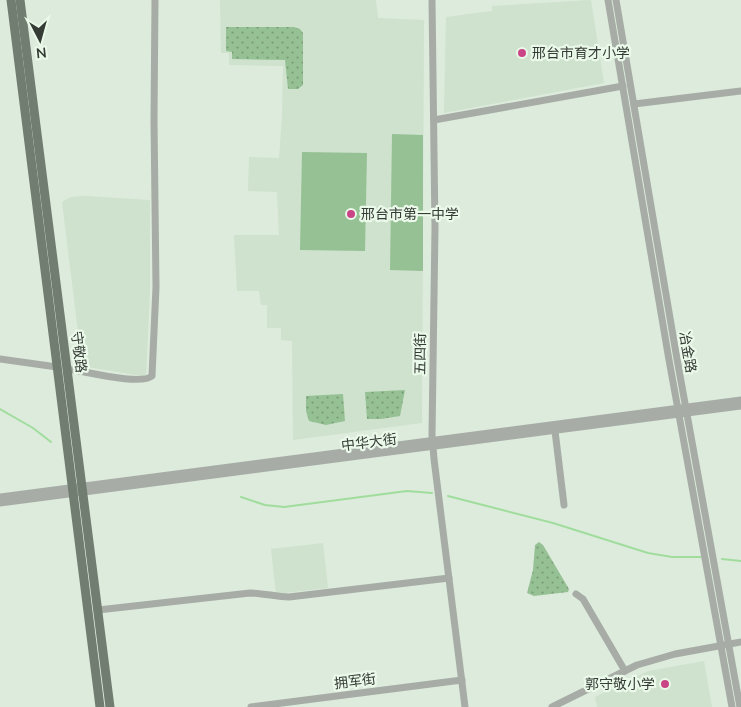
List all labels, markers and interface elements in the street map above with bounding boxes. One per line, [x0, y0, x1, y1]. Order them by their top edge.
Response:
north arrow [15, 15, 65, 65]
text: N [35, 42, 48, 62]
place label: 邢台市育才小学 [532, 44, 630, 63]
marker: 邢台市育才小学 [516, 47, 528, 59]
place label: 邢台市第一中学 [361, 205, 459, 224]
marker: 邢台市第一中学 [345, 208, 357, 220]
street label: 守敬路 [67, 330, 90, 374]
street label: 冶金路 [675, 330, 701, 374]
street label: 五四街 [411, 333, 430, 375]
street label: 中华大街 [340, 430, 398, 455]
street label: 拥军街 [333, 670, 377, 693]
place label: 郭守敬小学 [585, 675, 655, 694]
marker: 郭守敬小学 [659, 678, 671, 690]

